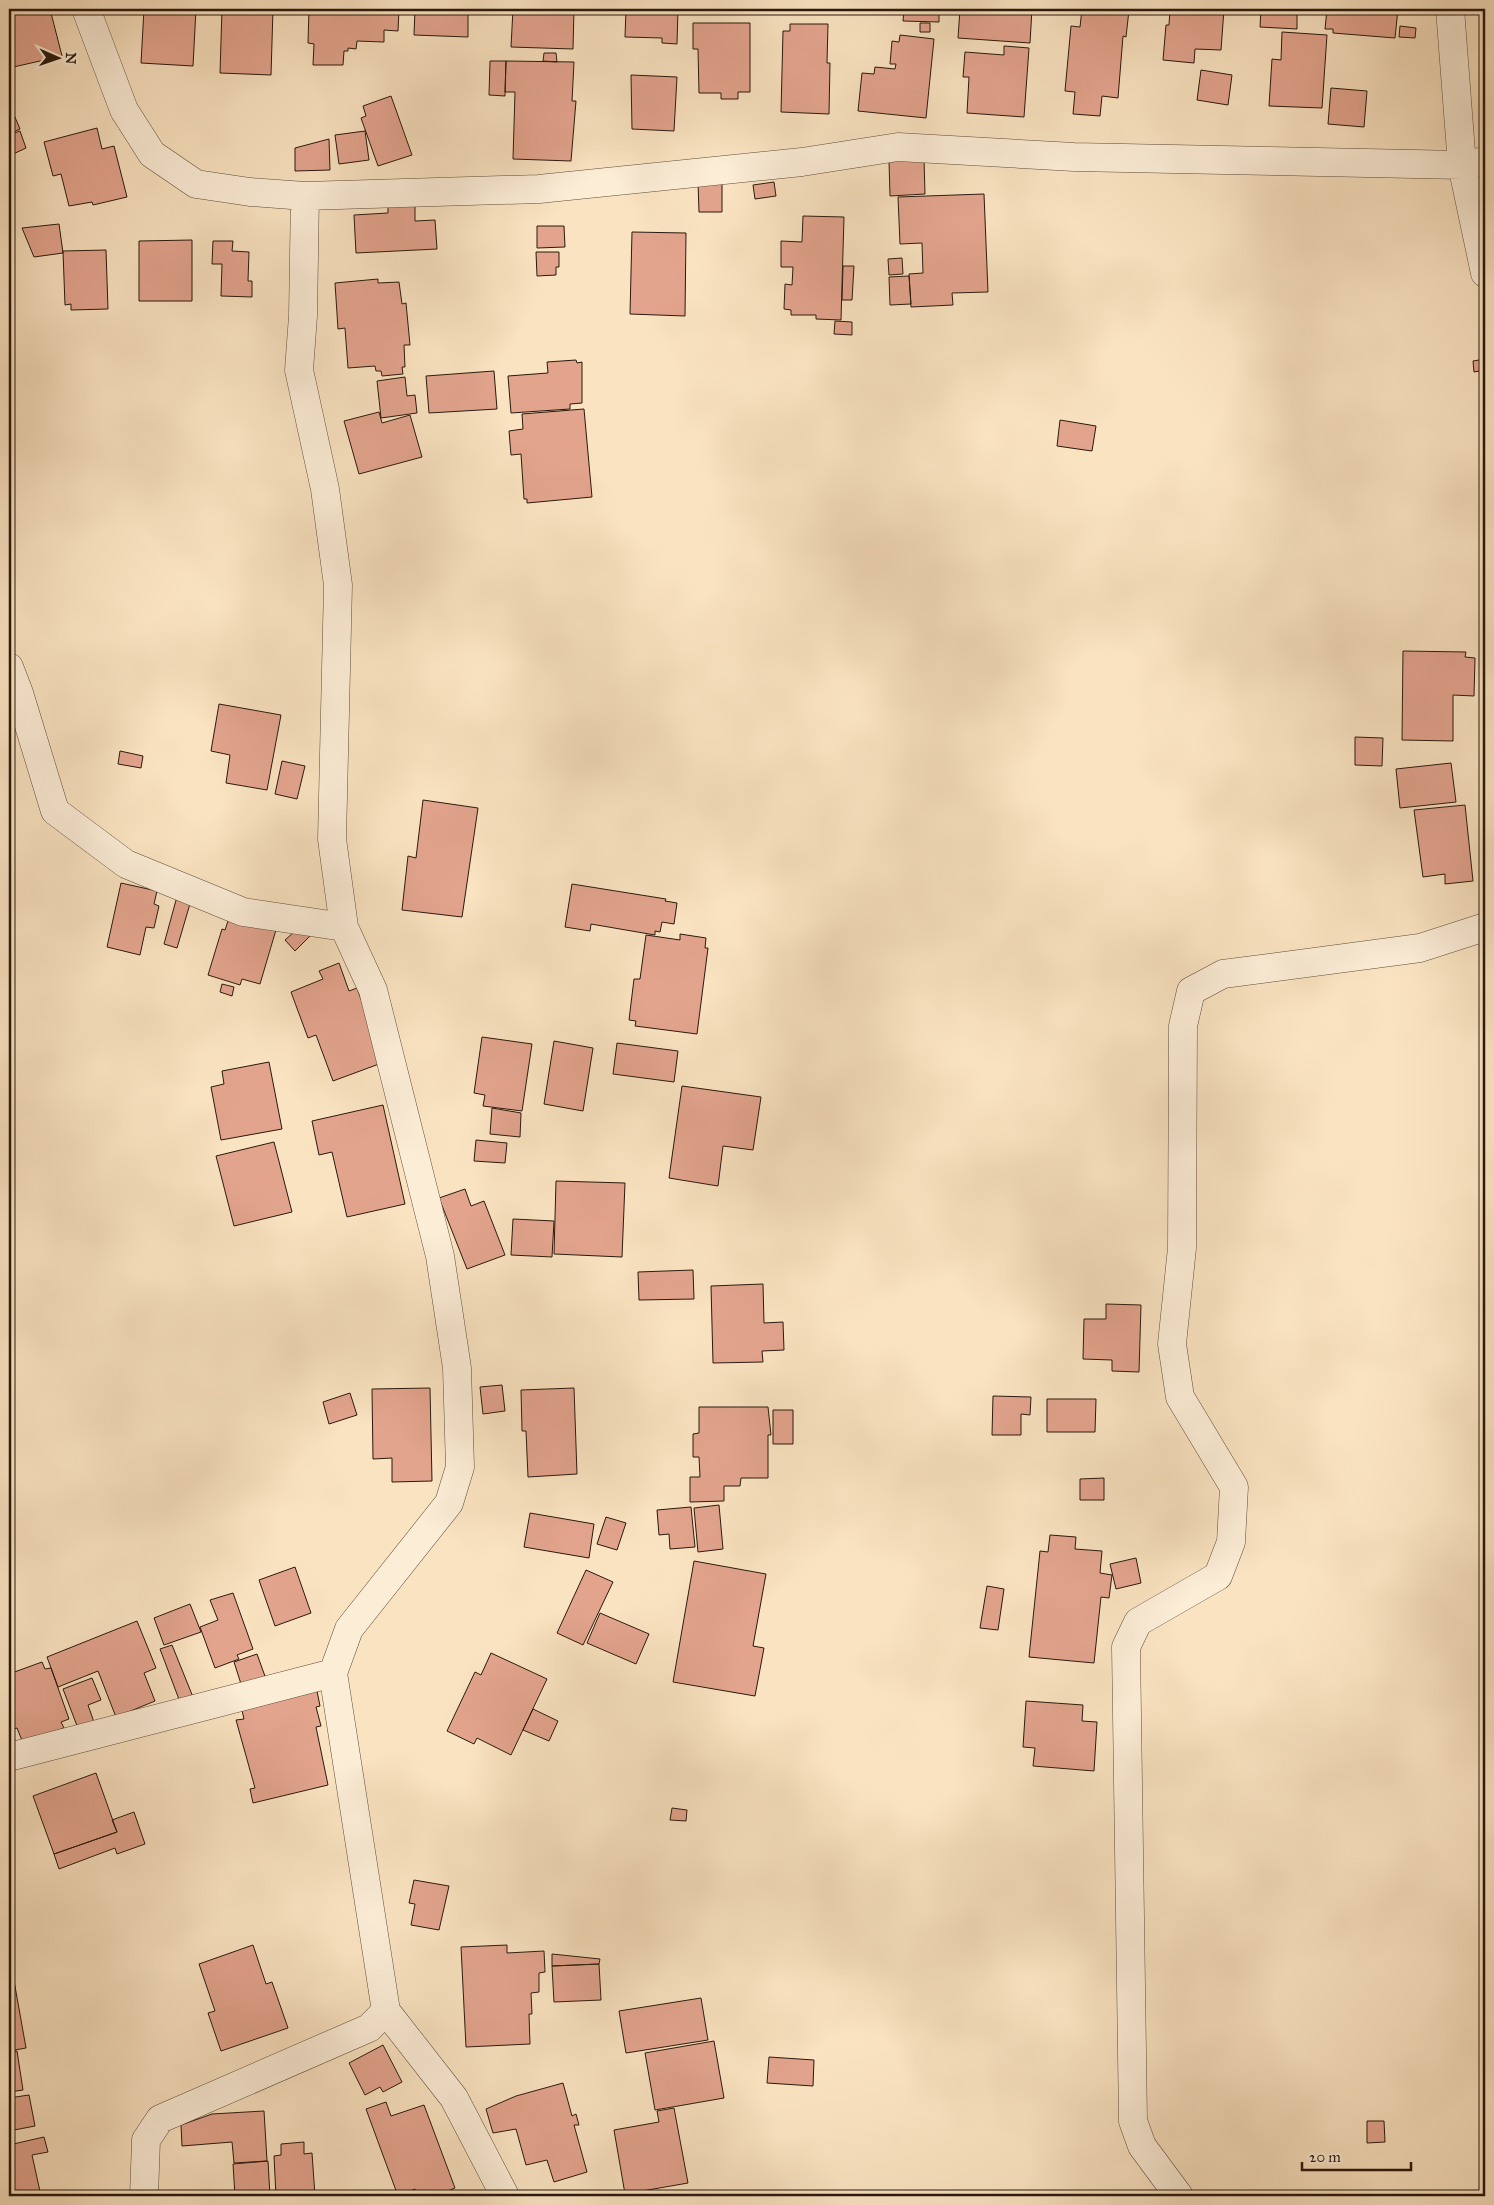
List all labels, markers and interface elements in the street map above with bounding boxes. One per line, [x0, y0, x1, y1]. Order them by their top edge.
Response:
north arrow [32, 32, 82, 82]
text: N [62, 52, 79, 65]
scale bar [1302, 2140, 1410, 2172]
text: 20 m [1309, 2148, 1341, 2166]

